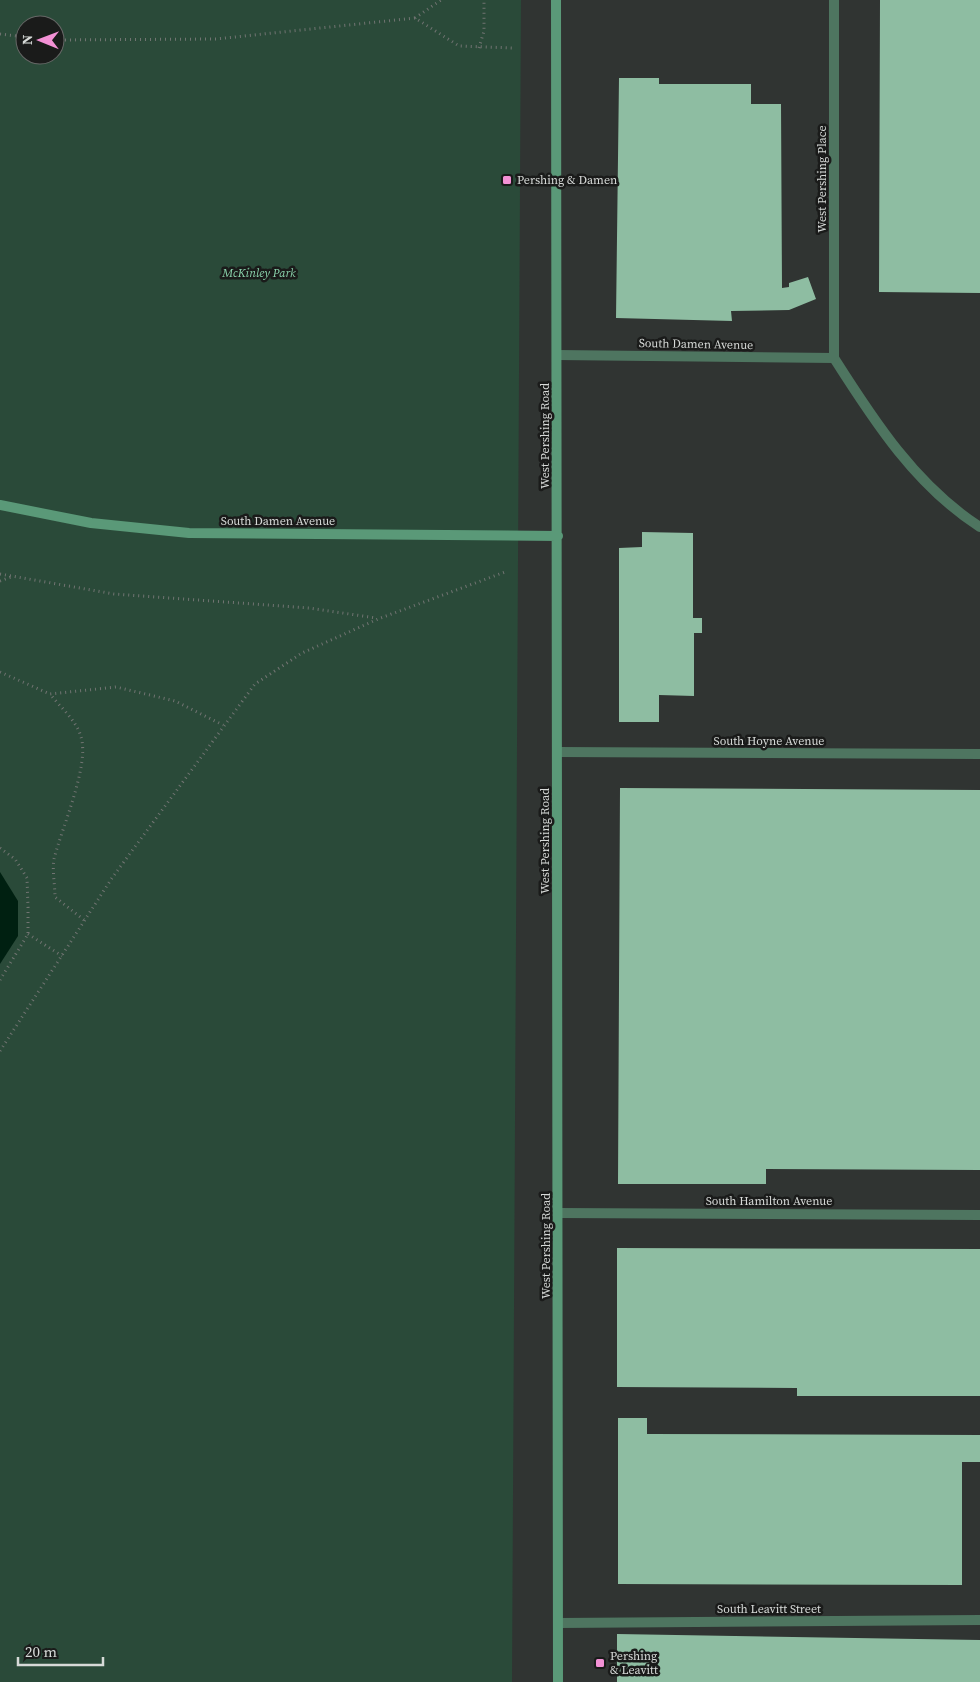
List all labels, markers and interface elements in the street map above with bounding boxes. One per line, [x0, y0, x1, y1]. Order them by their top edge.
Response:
north arrow [15, 15, 65, 65]
text: N [17, 34, 37, 45]
street label: West Pershing Place [814, 125, 830, 233]
place label: Pershing & Damen [517, 172, 617, 188]
marker: Pershing & Damen [501, 174, 513, 186]
park label: McKinley Park [221, 265, 296, 281]
street label: South Damen Avenue [639, 335, 753, 353]
street label: West Pershing Road [537, 383, 553, 489]
street label: South Damen Avenue [221, 513, 335, 529]
street label: South Hoyne Avenue [714, 733, 824, 749]
street label: West Pershing Road [537, 788, 553, 894]
street label: West Pershing Road [538, 1193, 554, 1299]
street label: South Hamilton Avenue [706, 1193, 832, 1209]
street label: South Leavitt Street [717, 1601, 821, 1617]
scale bar [18, 1634, 102, 1666]
text: 20 m [25, 1641, 57, 1662]
place label: Pershing & Leavitt [610, 1648, 658, 1678]
marker: Pershing & Leavitt [594, 1657, 606, 1669]

